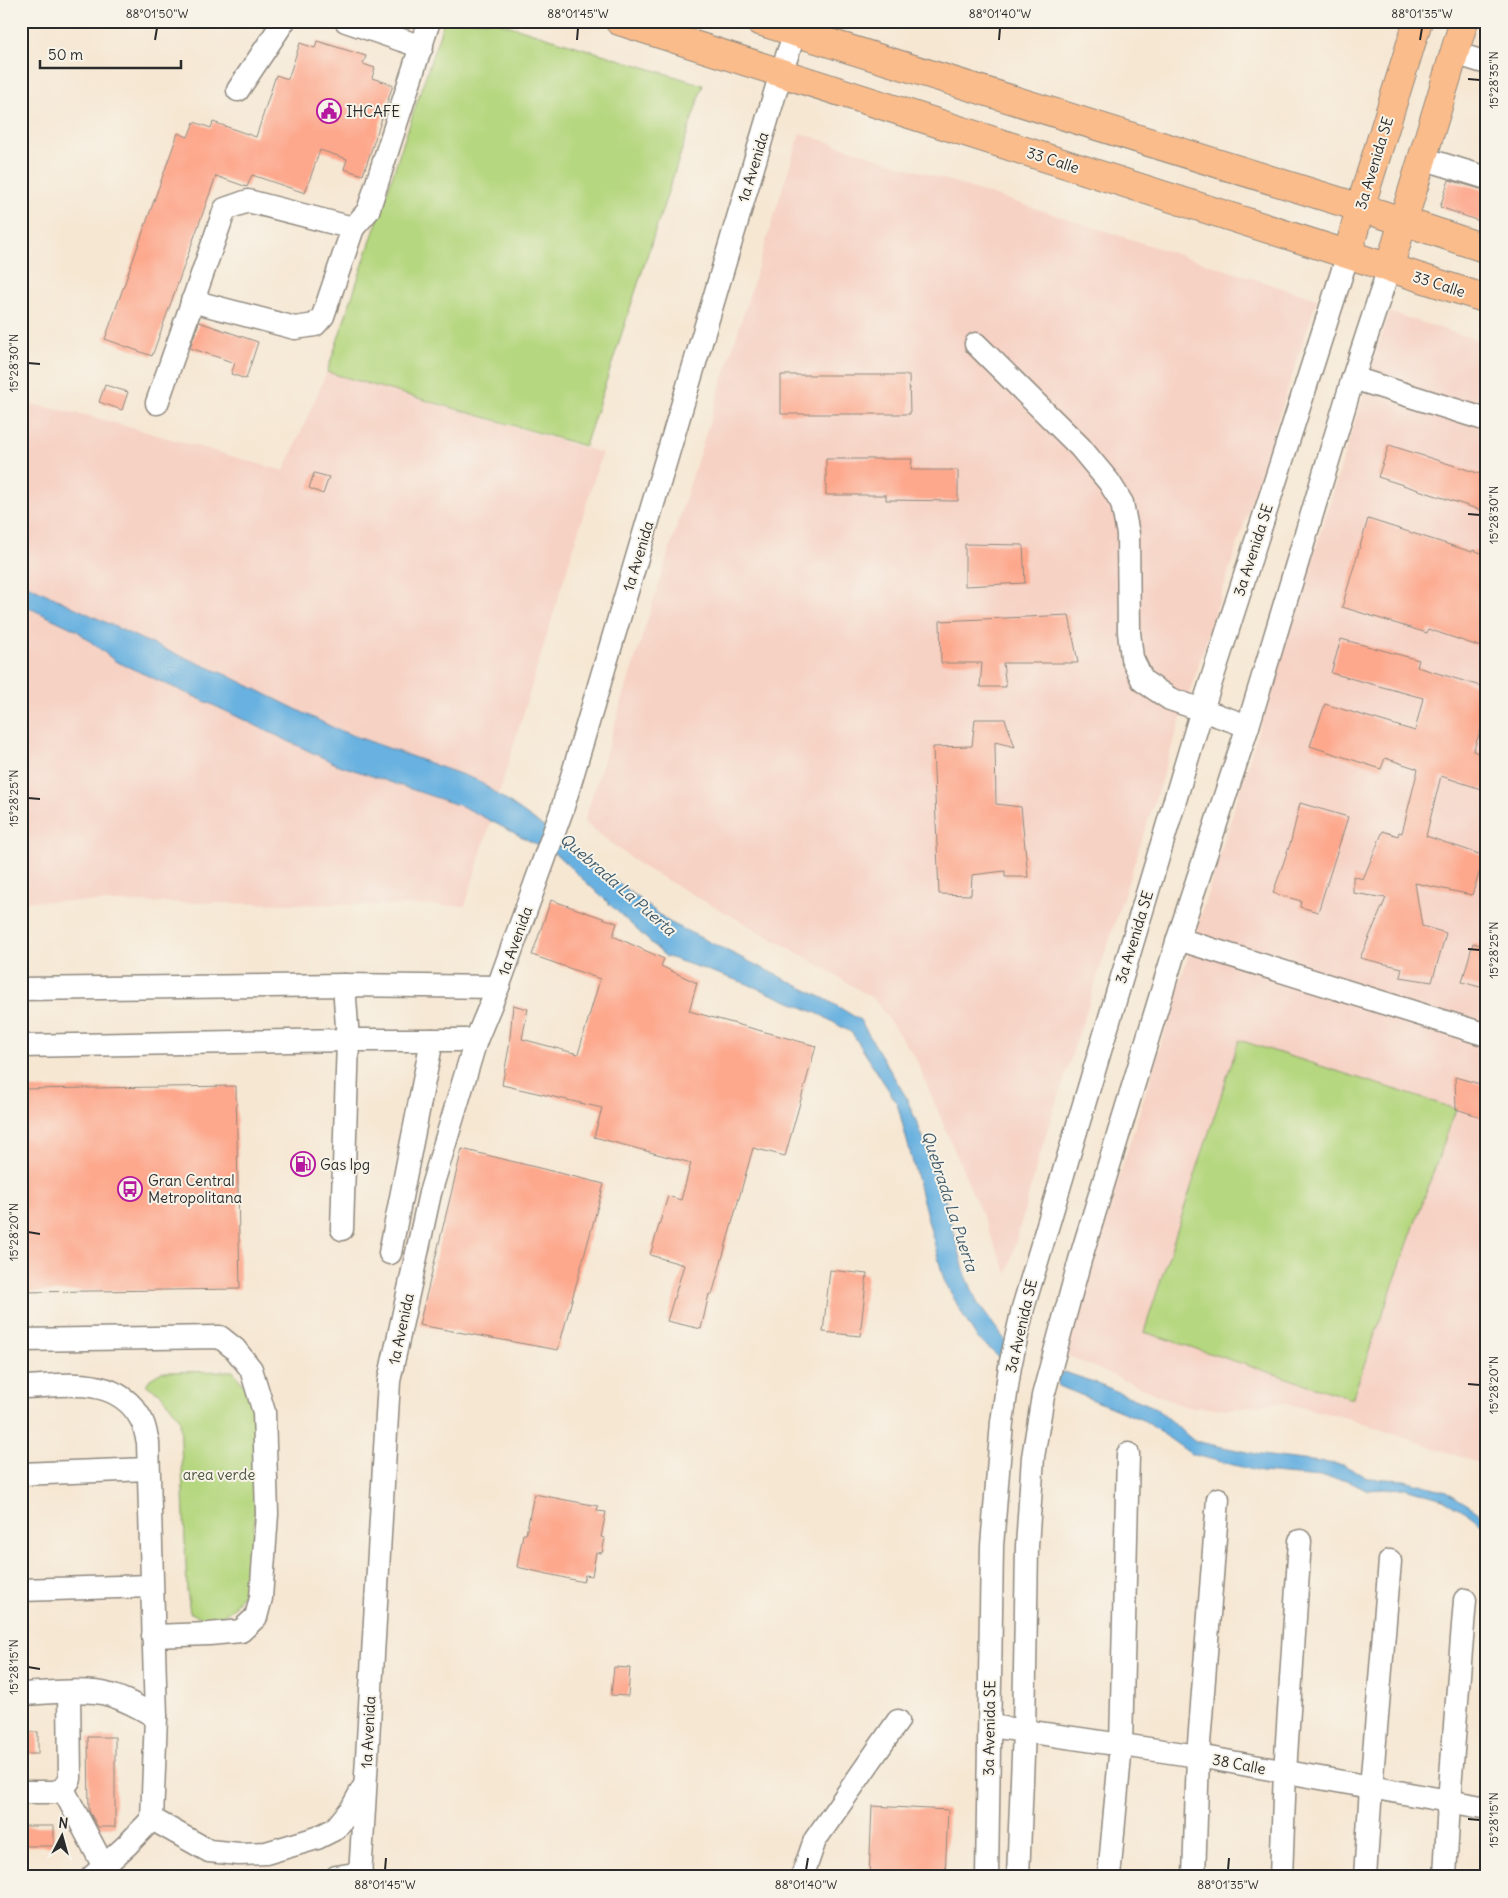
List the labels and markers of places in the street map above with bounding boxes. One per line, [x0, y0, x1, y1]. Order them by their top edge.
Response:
public building icon: IHCAFE [316, 98, 342, 124]
place label: IHCAFE [346, 102, 400, 121]
fuel station icon: Gas lpg [290, 1151, 316, 1177]
place label: Gas lpg [320, 1155, 370, 1174]
place label: Gran Central Metropolitana [148, 1171, 243, 1207]
bus stop icon: Gran Central Metropolitana [117, 1176, 143, 1202]

